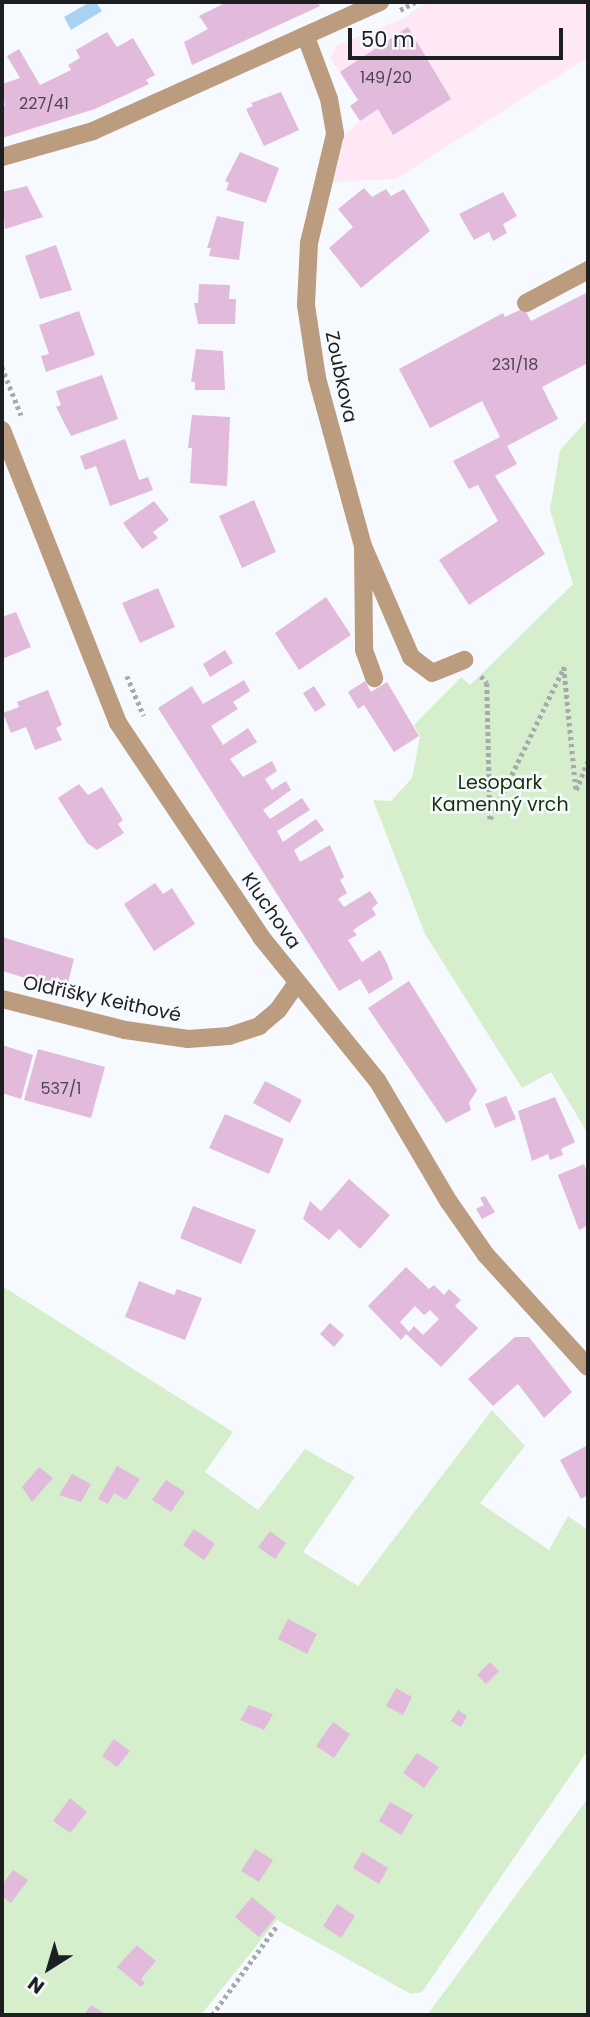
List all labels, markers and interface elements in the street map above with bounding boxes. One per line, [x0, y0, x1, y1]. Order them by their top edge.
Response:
scale bar [352, 14, 567, 58]
text: 50 m [361, 25, 415, 54]
house number: 149/20 [360, 68, 412, 88]
house number: 227/41 [19, 94, 69, 114]
street label: Zoubkova [320, 329, 362, 425]
house number: 231/18 [492, 355, 538, 375]
park label: Lesopark Kamenný vrch [431, 772, 569, 816]
street label: Kluchova [237, 869, 305, 953]
street label: Oldřišky Keithové [21, 971, 183, 1027]
house number: 537/1 [41, 1079, 81, 1099]
north arrow [14, 1933, 84, 2003]
text: N [22, 1970, 50, 2000]

